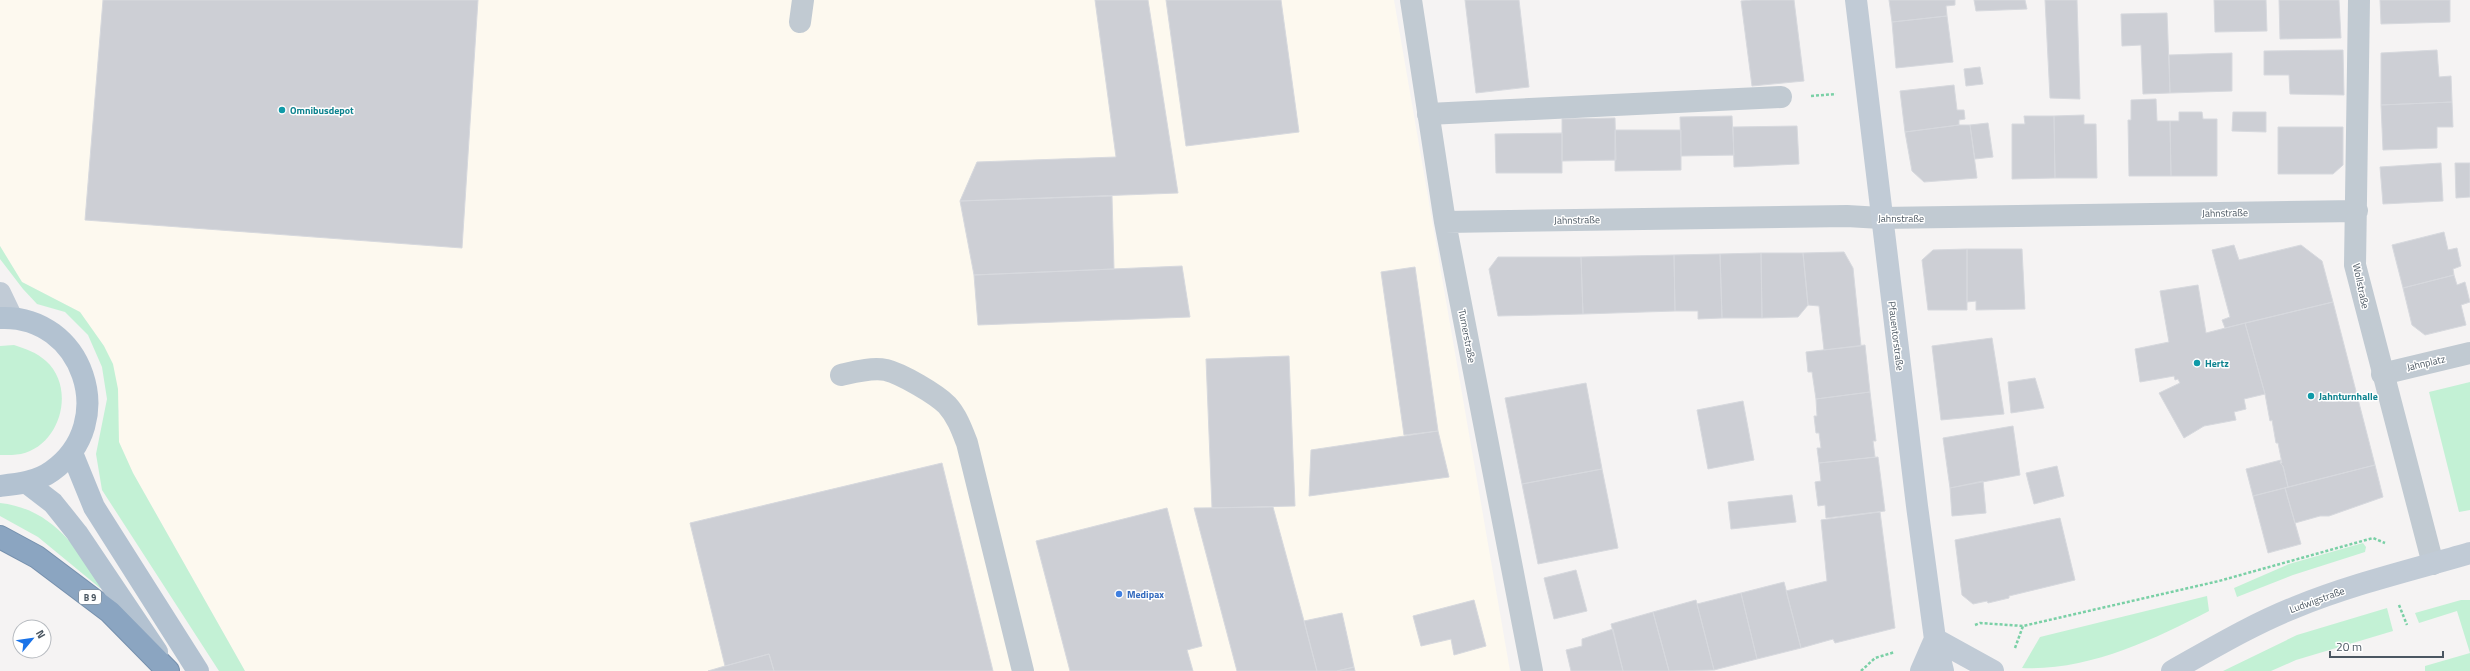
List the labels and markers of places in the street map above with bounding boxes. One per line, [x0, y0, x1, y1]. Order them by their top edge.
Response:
place label: Omnibusdepot [290, 103, 354, 118]
marker: Omnibusdepot [277, 105, 287, 115]
place label: Hertz [2205, 356, 2229, 371]
marker: Hertz [2192, 358, 2202, 368]
place label: Jahnturnhalle [2319, 389, 2378, 404]
marker: Jahnturnhalle [2306, 391, 2316, 401]
place label: Medipax [1127, 587, 1164, 602]
marker: Medipax [1114, 589, 1124, 599]

